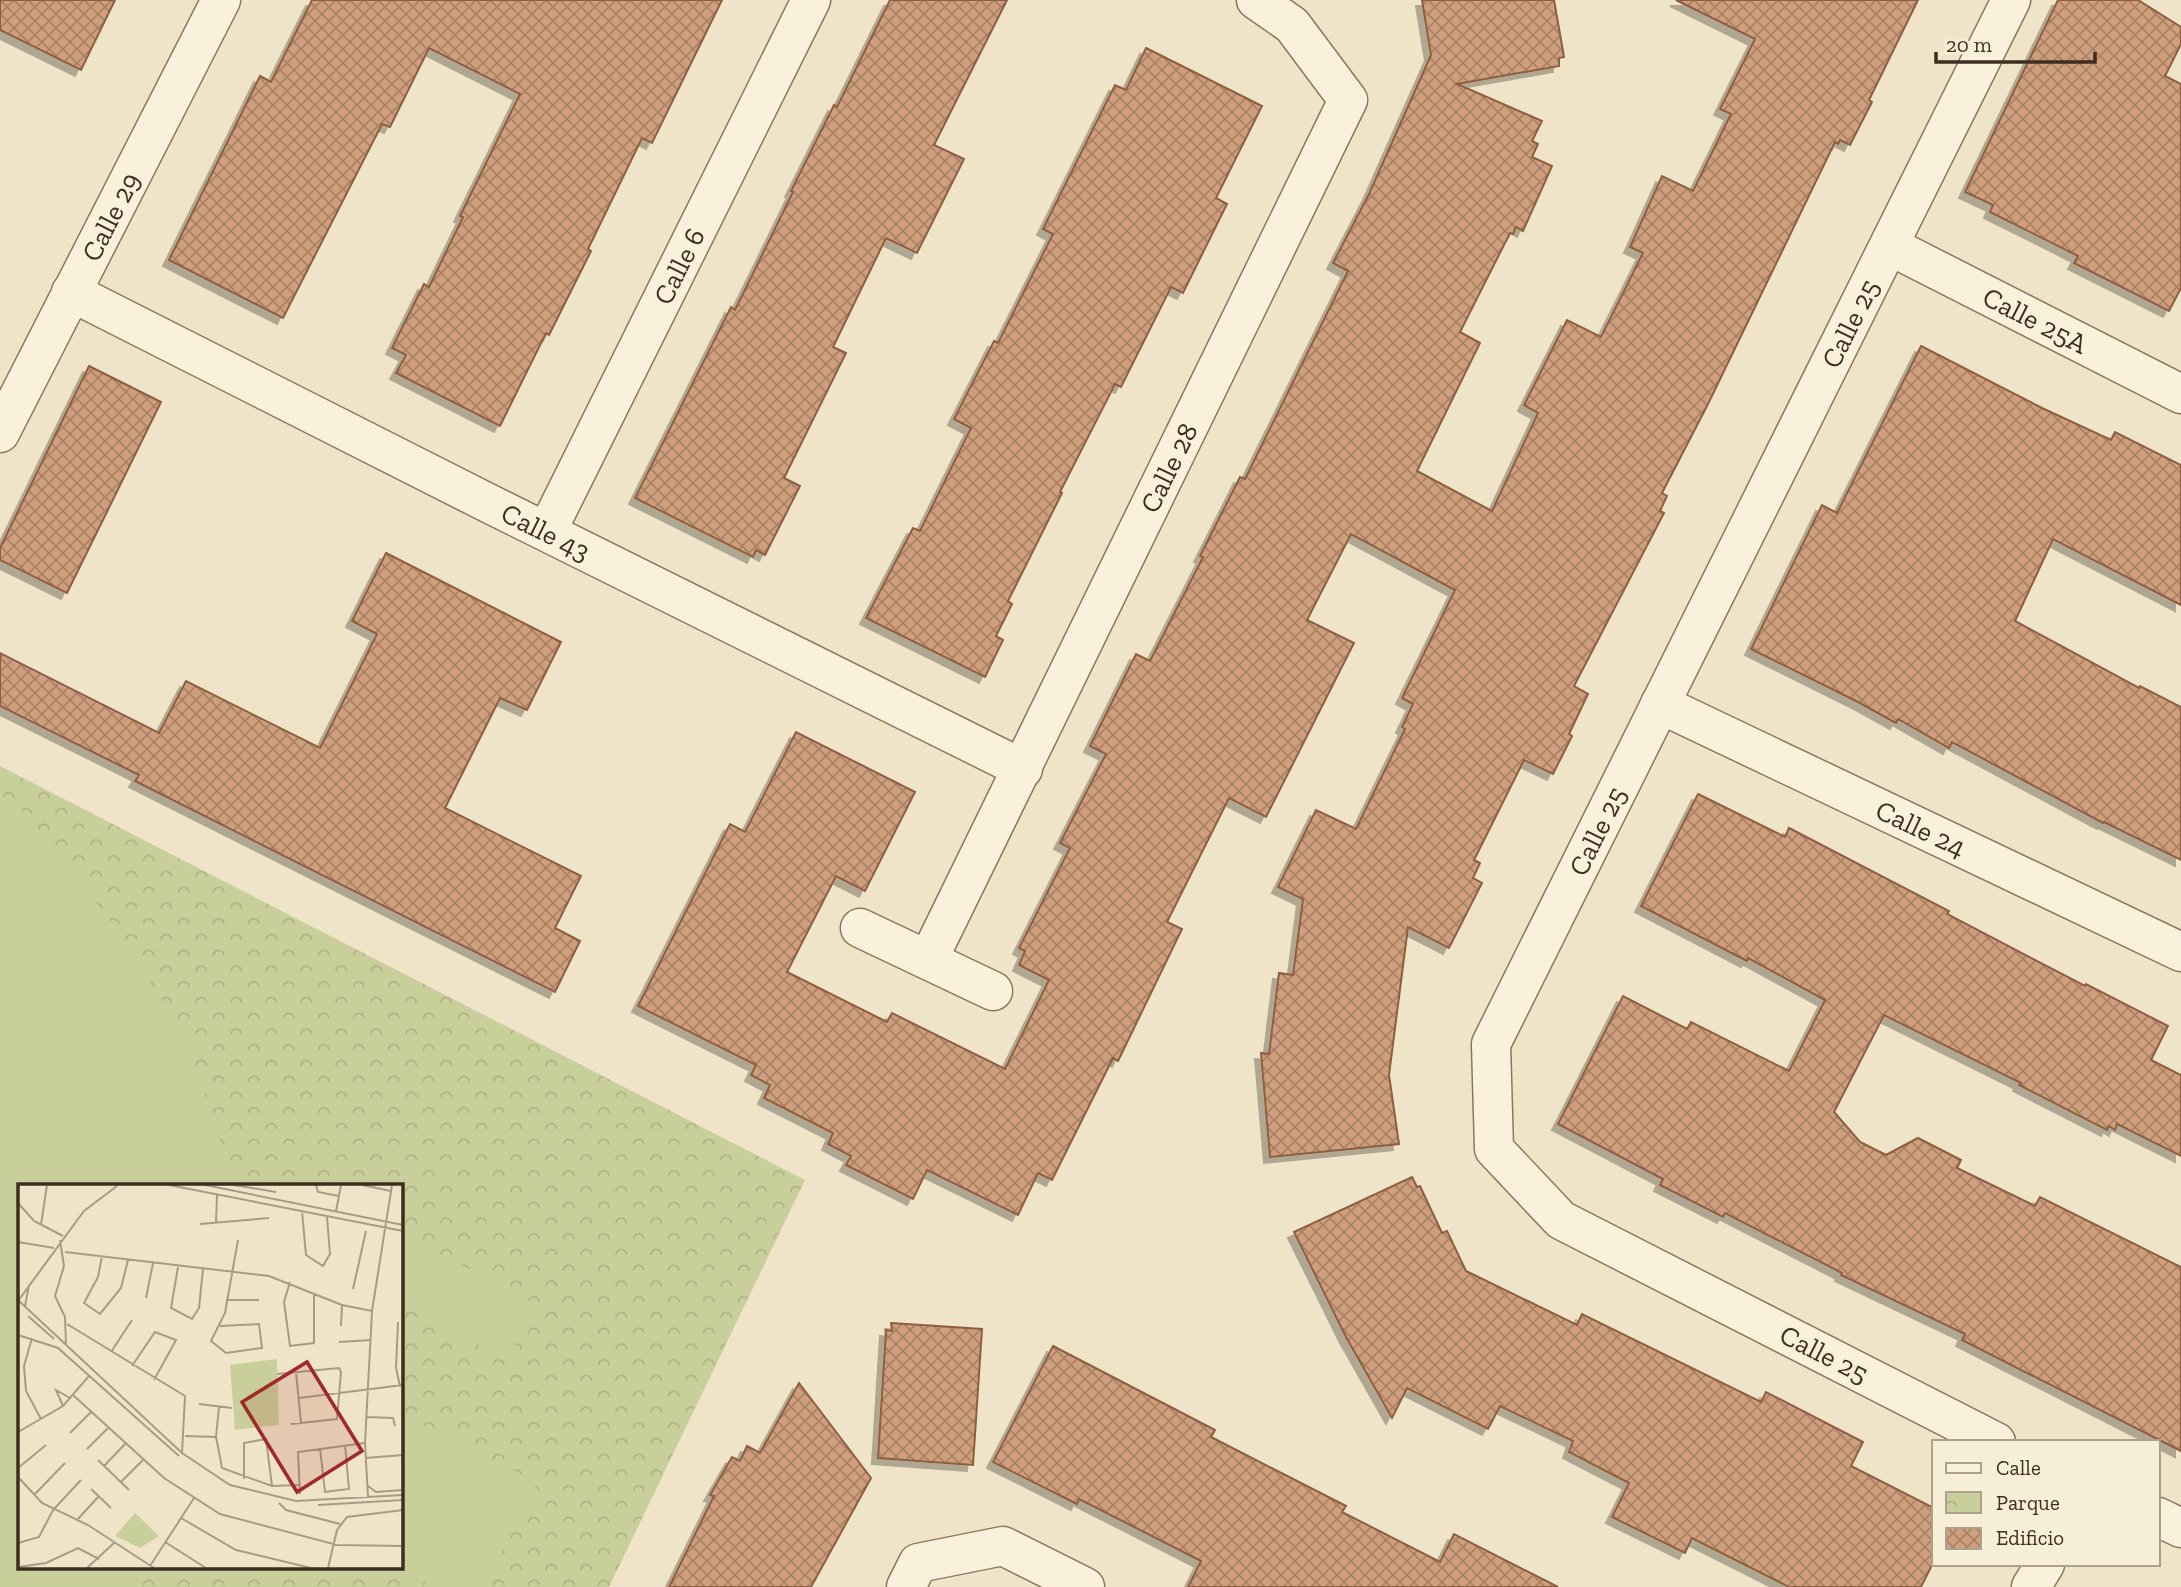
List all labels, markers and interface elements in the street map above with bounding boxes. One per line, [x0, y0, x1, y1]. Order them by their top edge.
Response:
scale bar [1936, 21, 2095, 65]
text: 20 m [1946, 32, 1992, 57]
street label: Calle 29 [74, 167, 147, 267]
street label: Calle 6 [646, 222, 712, 310]
street label: Calle 25 [1814, 274, 1886, 373]
street label: Calle 25A [1977, 280, 2094, 361]
street label: Calle 28 [1133, 417, 1204, 518]
street label: Calle 43 [496, 496, 596, 568]
street label: Calle 25 [1561, 781, 1633, 881]
street label: Calle 24 [1871, 793, 1971, 864]
inset map [18, 1184, 402, 1570]
street label: Calle 25 [1774, 1318, 1874, 1390]
legend [1932, 1440, 2160, 1566]
text: Calle [1996, 1455, 2041, 1480]
text: Parque [1996, 1490, 2060, 1515]
text: Edificio [1996, 1525, 2064, 1550]

